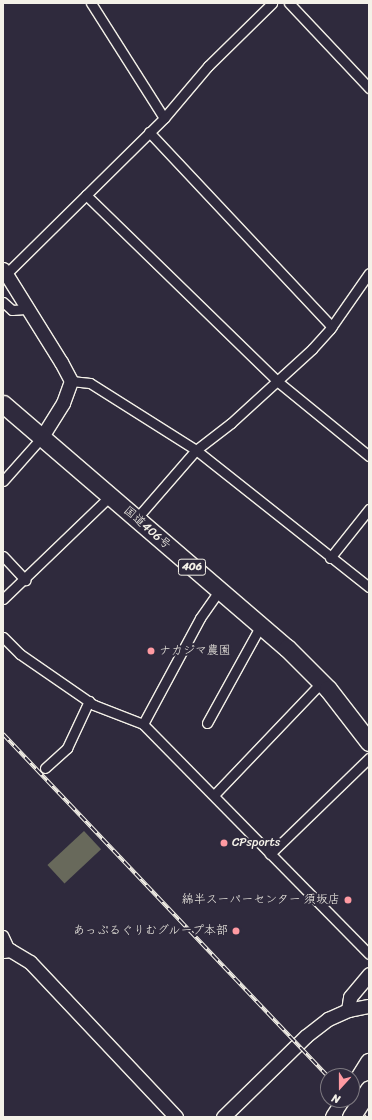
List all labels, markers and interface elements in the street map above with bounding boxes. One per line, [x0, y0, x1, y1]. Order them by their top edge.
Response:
street label: 国道406号 [120, 504, 174, 552]
road number: 406 [177, 558, 207, 576]
place label: ナカジマ農園 [159, 644, 231, 658]
marker: ナカジマ農園 [146, 646, 156, 656]
place label: CPsports [232, 836, 280, 850]
marker: CPsports [219, 838, 229, 848]
place label: 綿半スーパーセンター 須坂店 [181, 893, 340, 907]
marker: 綿半スーパーセンター 須坂店 [343, 895, 353, 905]
place label: あっぷるぐりむグループ本部 [72, 924, 228, 938]
marker: あっぷるぐりむグループ本部 [231, 926, 241, 936]
north arrow [320, 1068, 360, 1108]
text: N [329, 1089, 343, 1109]

